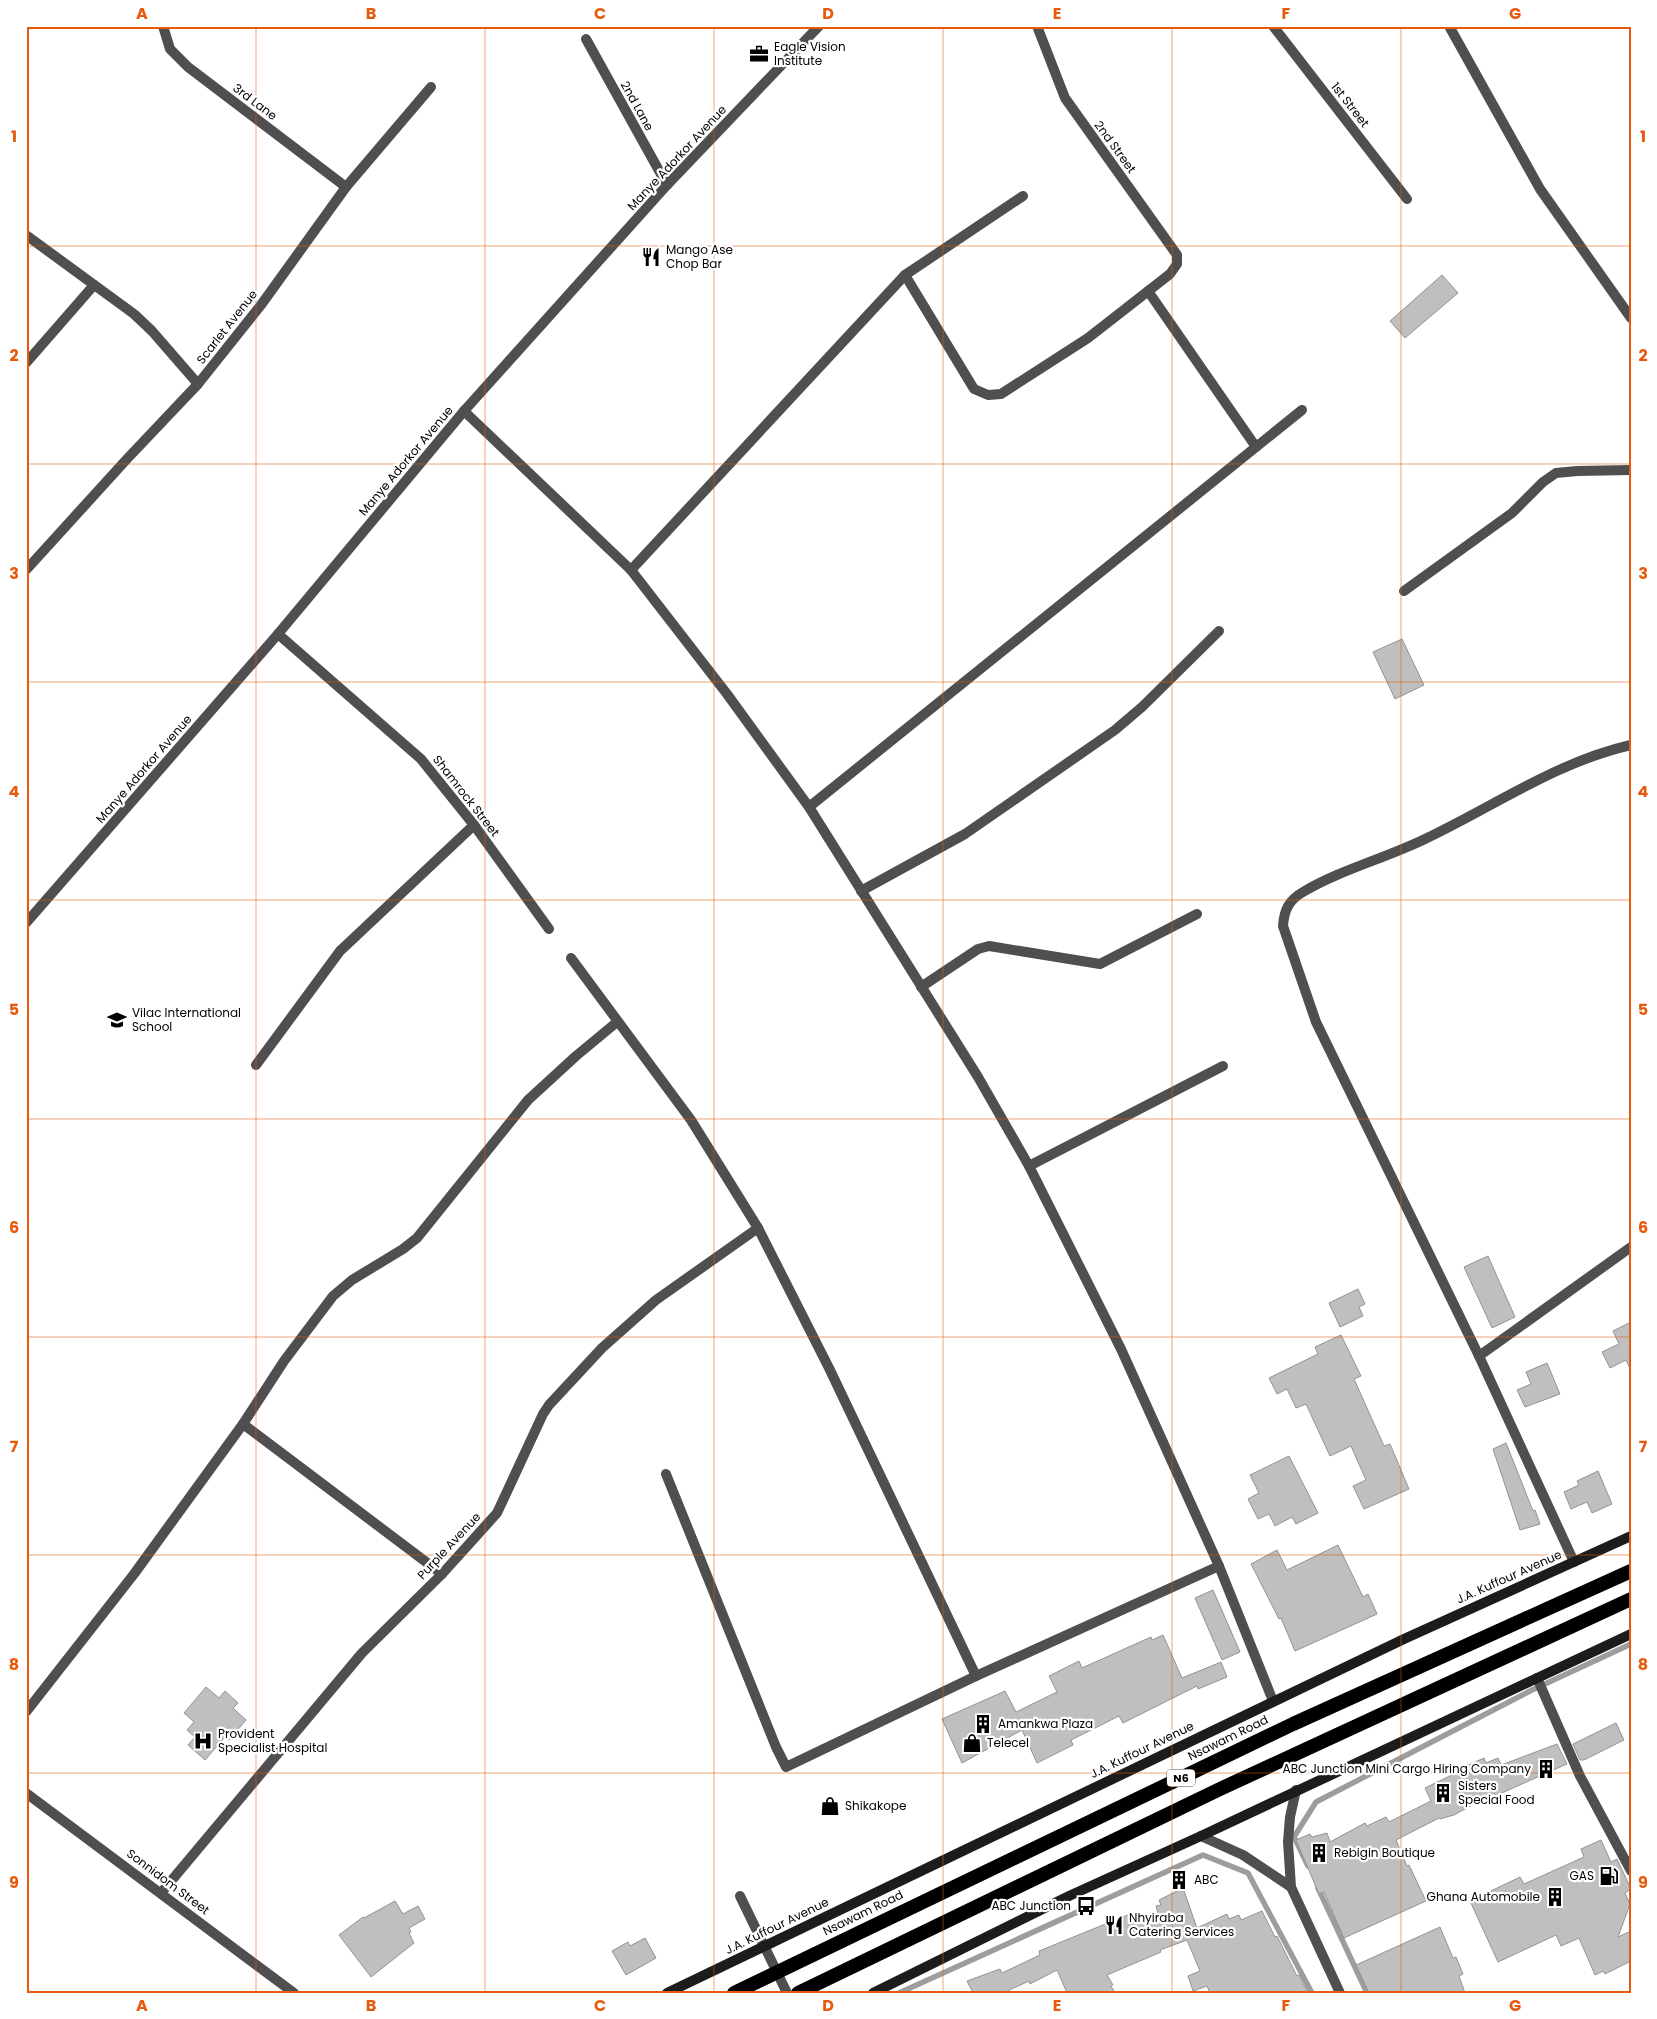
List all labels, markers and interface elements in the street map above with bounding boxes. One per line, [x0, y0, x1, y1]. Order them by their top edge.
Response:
text: A [136, 2, 148, 25]
text: B [366, 2, 376, 25]
text: C [594, 2, 606, 25]
text: D [822, 2, 834, 25]
text: E [1053, 2, 1061, 25]
text: F [1282, 2, 1291, 25]
text: G [1509, 2, 1521, 25]
place label: Eagle Vision Institute [774, 38, 846, 69]
office icon: Eagle Vision Institute [748, 43, 770, 65]
street label: 2nd Lane [617, 78, 658, 134]
street label: 3rd Lane [230, 79, 281, 124]
street label: 1st Street [1327, 79, 1373, 131]
street label: Manye Adorkor Avenue [623, 101, 730, 214]
street label: 2nd Street [1091, 117, 1140, 176]
text: 1 [11, 125, 17, 148]
text: 1 [1640, 125, 1646, 148]
place label: Mango Ase Chop Bar [666, 241, 733, 272]
restaurant icon: Mango Ase Chop Bar [640, 246, 662, 268]
street label: Scarlet Avenue [192, 286, 261, 367]
text: 2 [9, 344, 19, 367]
text: 2 [1638, 344, 1648, 367]
street label: Manye Adorkor Avenue [355, 402, 457, 519]
text: 3 [9, 562, 19, 585]
text: 3 [1638, 562, 1648, 585]
street label: Manye Adorkor Avenue [92, 711, 195, 827]
street label: Shamrock Street [429, 751, 504, 840]
text: 4 [9, 780, 20, 803]
text: 4 [1638, 780, 1649, 803]
text: 5 [9, 998, 19, 1021]
text: 5 [1638, 998, 1648, 1021]
place label: Vilac International School [132, 1004, 241, 1035]
school or university icon: Vilac International School [106, 1009, 128, 1031]
text: 6 [9, 1216, 19, 1239]
text: 6 [1638, 1216, 1648, 1239]
text: 7 [10, 1435, 19, 1458]
text: 7 [1639, 1435, 1648, 1458]
street label: Purple Avenue [413, 1508, 484, 1583]
street label: J.A. Kuffour Avenue [1453, 1546, 1564, 1607]
text: 8 [9, 1653, 19, 1676]
text: 8 [1638, 1653, 1648, 1676]
street label: Nsawam Road [1185, 1711, 1271, 1764]
building icon: Amankwa Plaza [972, 1713, 994, 1735]
place label: Amankwa Plaza [998, 1715, 1093, 1732]
street label: J.A. Kuffour Avenue [1087, 1717, 1197, 1782]
place label: Provident Specialist Hospital [218, 1725, 327, 1756]
hospital icon: Provident Specialist Hospital [192, 1730, 214, 1752]
shop icon: Telecel [961, 1732, 983, 1754]
place label: Telecel [987, 1734, 1029, 1751]
building icon: ABC Junction Mini Cargo Hiring Company [1535, 1758, 1557, 1780]
place label: ABC Junction Mini Cargo Hiring Company [1283, 1760, 1531, 1777]
road number: N6 [1167, 1770, 1195, 1786]
place label: Sisters Special Food [1458, 1777, 1535, 1808]
building icon: Sisters Special Food [1432, 1782, 1454, 1804]
shop icon: Shikakope [819, 1795, 841, 1817]
place label: Shikakope [845, 1797, 906, 1814]
building icon: Rebigin Boutique [1308, 1842, 1330, 1864]
place label: Rebigin Boutique [1334, 1844, 1435, 1861]
street label: Sonnidom Street [123, 1845, 213, 1918]
fuel station icon: GAS [1598, 1865, 1620, 1887]
place label: GAS [1570, 1867, 1594, 1884]
building icon: ABC [1168, 1869, 1190, 1891]
text: 9 [9, 1871, 19, 1894]
place label: ABC [1194, 1871, 1219, 1888]
text: 9 [1638, 1871, 1648, 1894]
street label: Nsawam Road [820, 1886, 906, 1939]
building icon: Ghana Automobile [1544, 1886, 1566, 1908]
place label: Ghana Automobile [1427, 1888, 1540, 1905]
street label: J.A. Kuffour Avenue [722, 1893, 832, 1958]
bus stop icon: ABC Junction [1075, 1895, 1097, 1917]
place label: ABC Junction [991, 1897, 1071, 1914]
place label: Nhyiraba Catering Services [1129, 1909, 1234, 1940]
restaurant icon: Nhyiraba Catering Services [1103, 1914, 1125, 1936]
text: A [136, 1994, 148, 2017]
text: B [366, 1994, 376, 2017]
text: C [594, 1994, 606, 2017]
text: D [822, 1994, 834, 2017]
text: E [1053, 1994, 1061, 2017]
text: F [1282, 1994, 1291, 2017]
text: G [1509, 1994, 1521, 2017]

